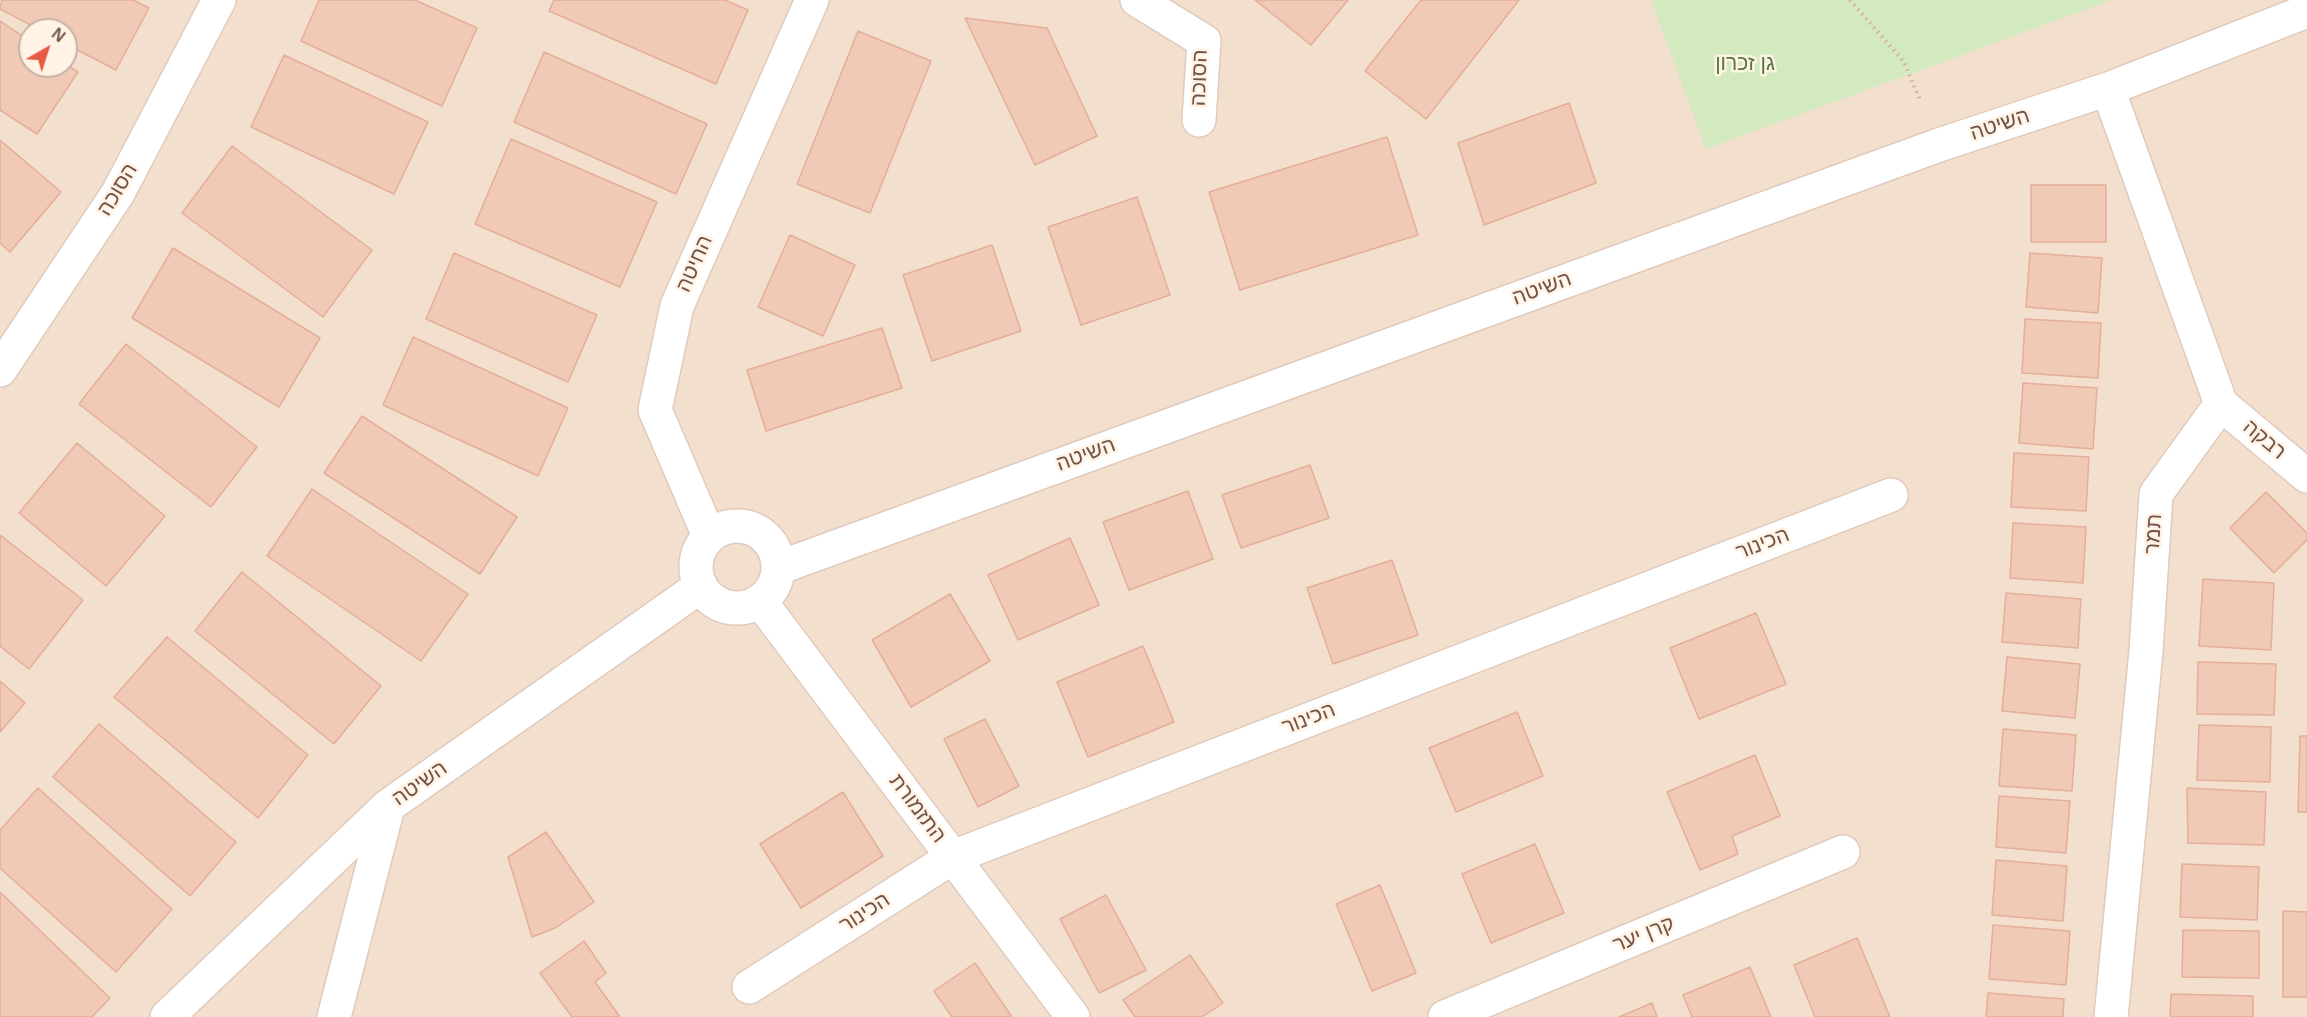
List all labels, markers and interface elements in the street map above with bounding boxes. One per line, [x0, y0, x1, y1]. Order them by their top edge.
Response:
north arrow [18, 18, 78, 78]
text: N [49, 25, 68, 45]
street label: הסוכה [1186, 49, 1214, 107]
park label: גן זכרון [1715, 51, 1775, 77]
street label: השיטה [1967, 104, 2033, 146]
street label: הסוכה [93, 159, 143, 221]
street label: החיטה [671, 232, 719, 296]
street label: השיטה [1509, 267, 1575, 311]
street label: רבקה [2237, 415, 2291, 465]
street label: השיטה [1053, 433, 1119, 477]
street label: תמר [2140, 513, 2168, 555]
street label: הכינור [1733, 522, 1793, 566]
street label: הכינור [1279, 697, 1339, 741]
street label: השיטה [388, 756, 452, 812]
street label: התזמורת [883, 770, 951, 848]
street label: הכינור [835, 888, 895, 938]
street label: קרן יער [1610, 911, 1678, 959]

